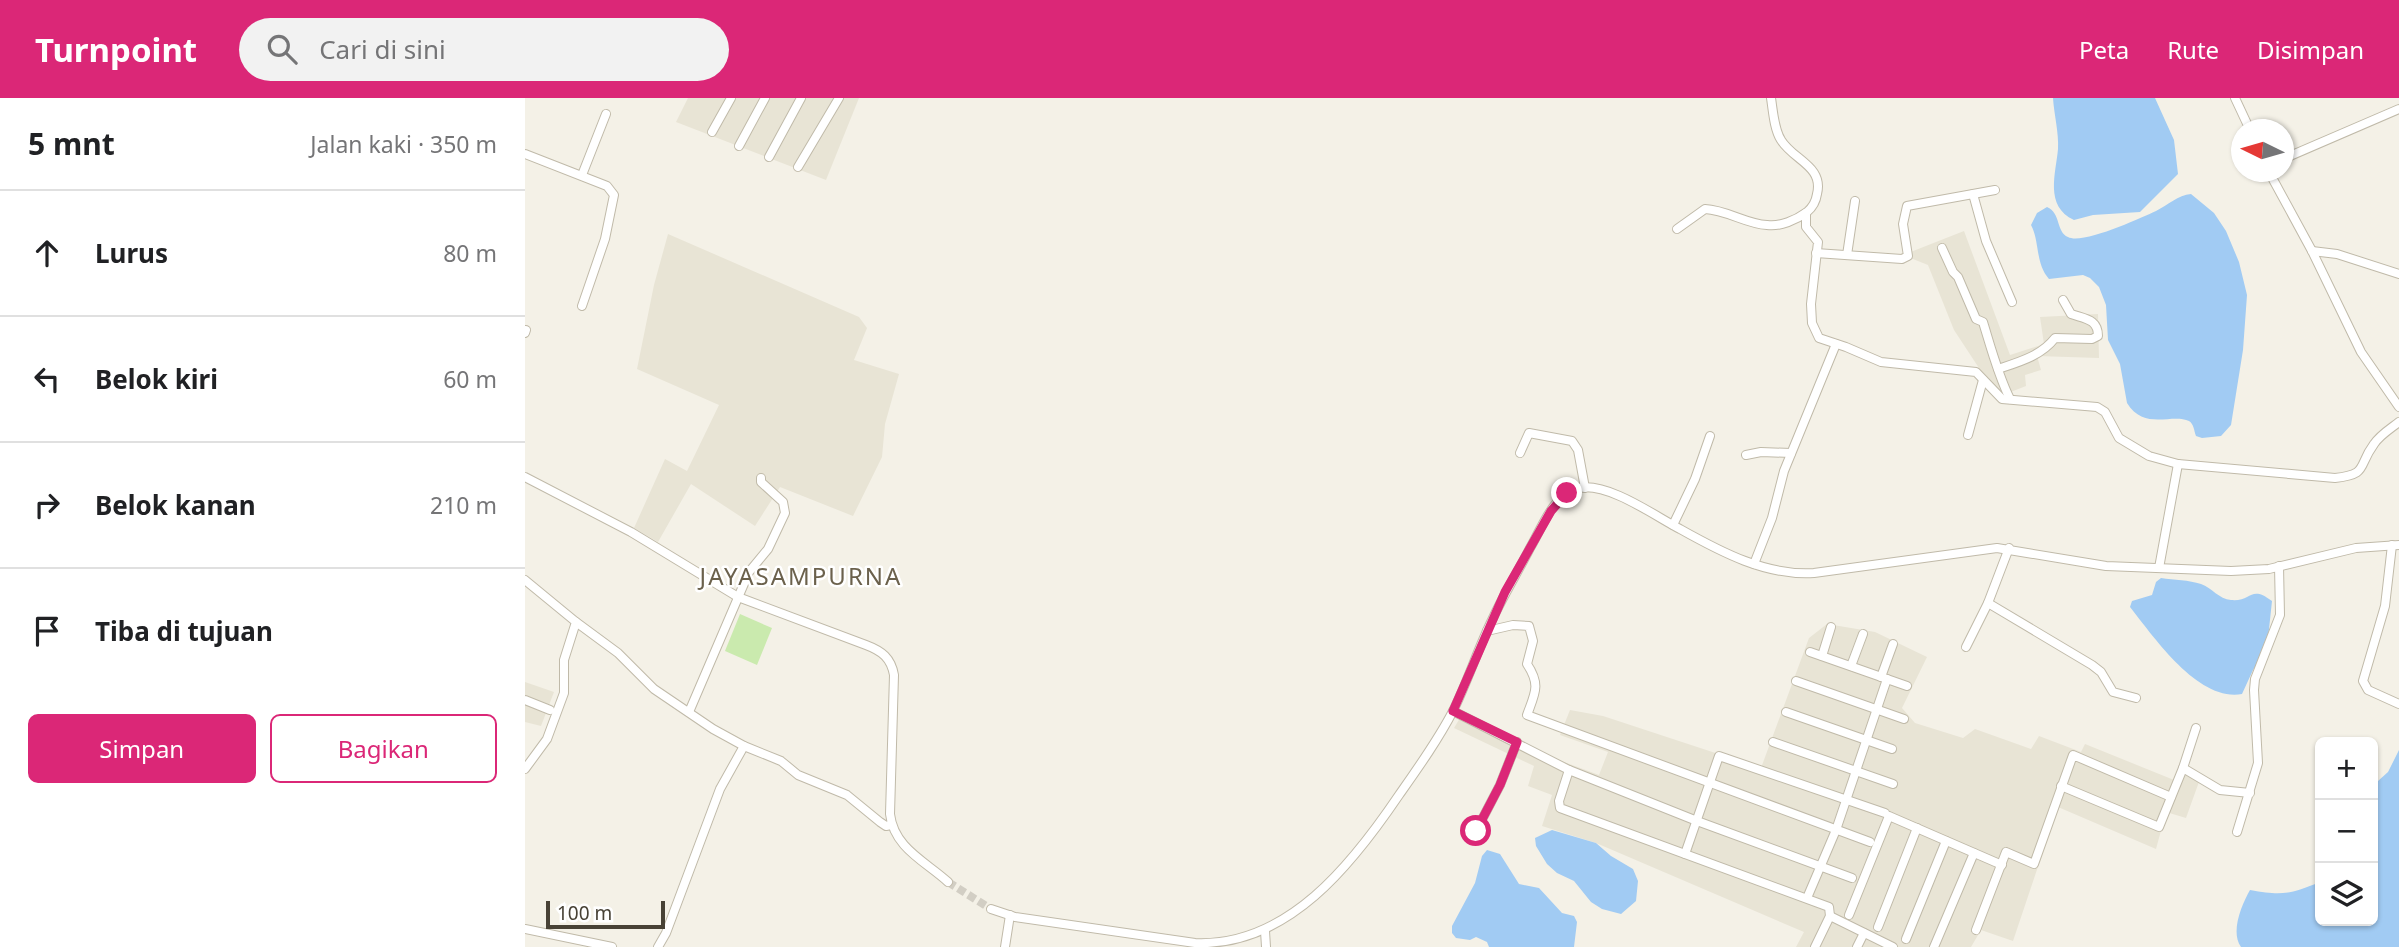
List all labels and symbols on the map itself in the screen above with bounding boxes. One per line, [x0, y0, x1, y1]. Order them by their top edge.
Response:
north arrow [2231, 119, 2294, 182]
route end [1551, 477, 1582, 508]
district label: JAYASAMPURNA [698, 559, 902, 592]
route start [1460, 815, 1491, 846]
scale bar [546, 898, 665, 930]

